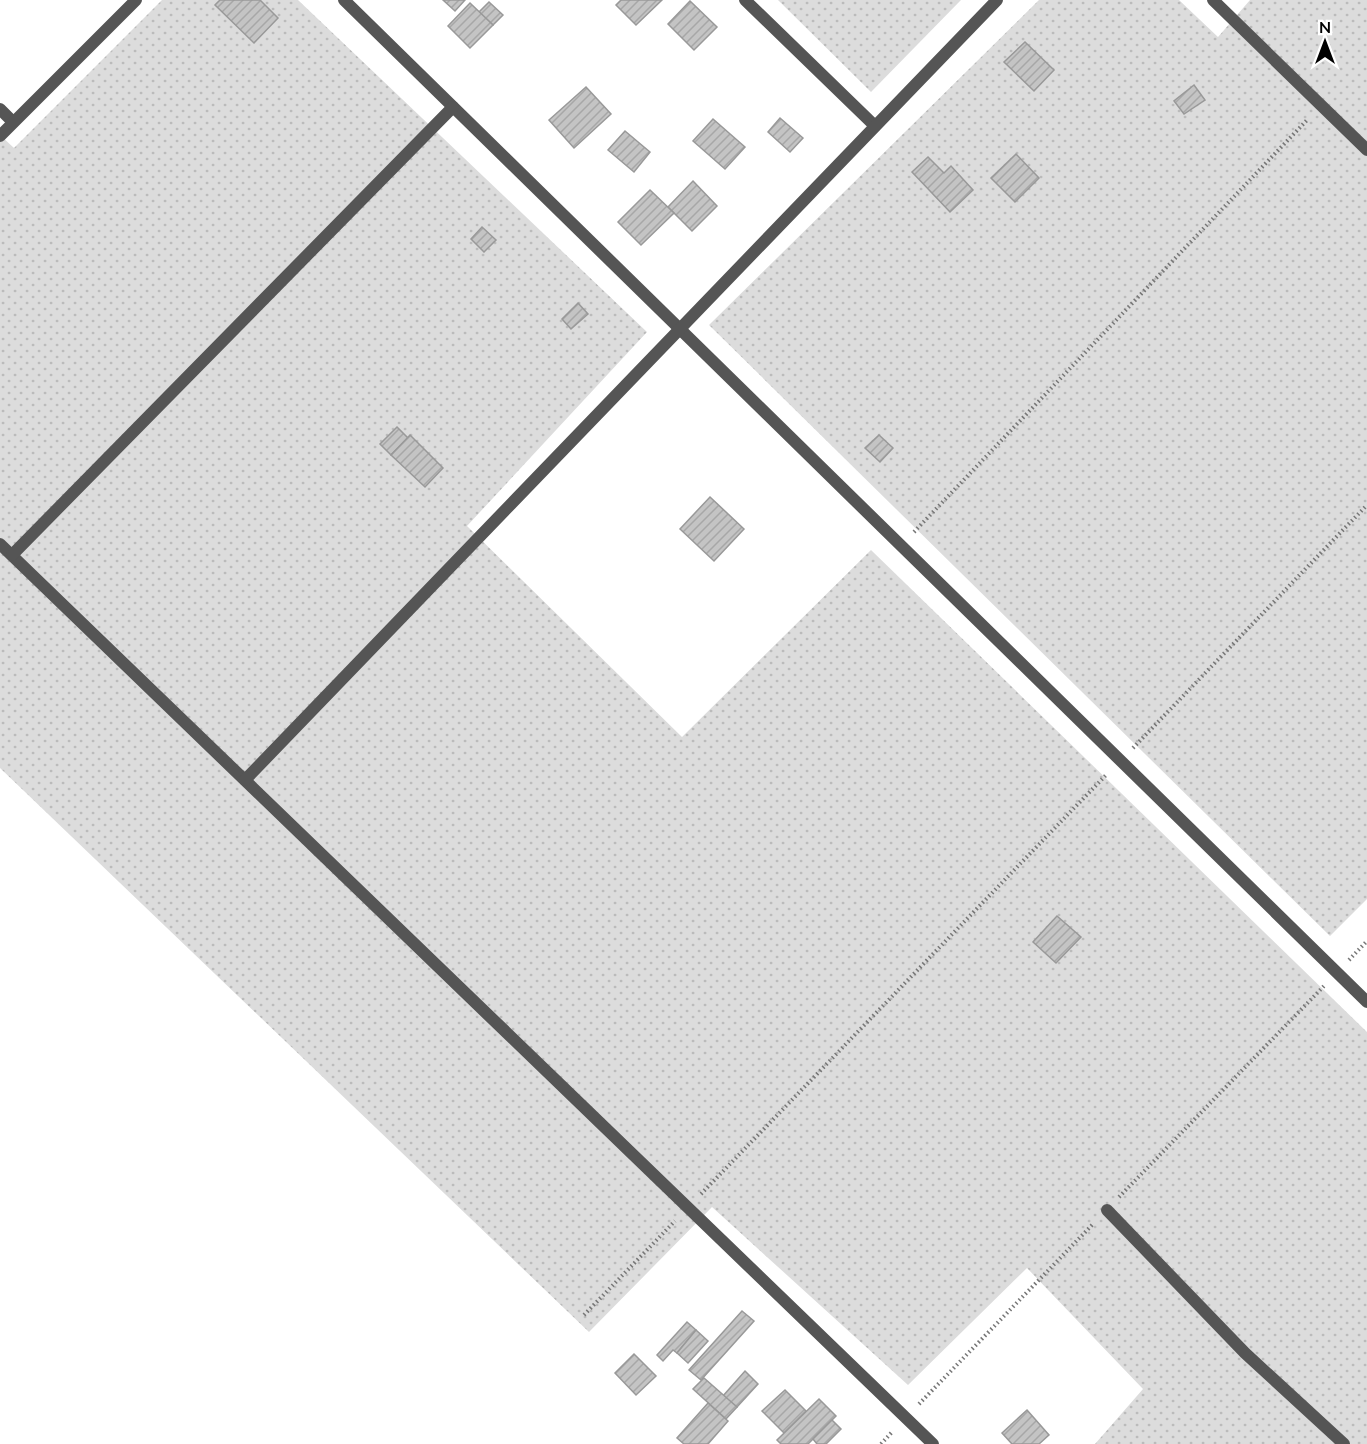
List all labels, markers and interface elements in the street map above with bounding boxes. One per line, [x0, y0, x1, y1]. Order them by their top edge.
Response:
north arrow [1295, 12, 1355, 72]
text: N [1319, 17, 1331, 37]

